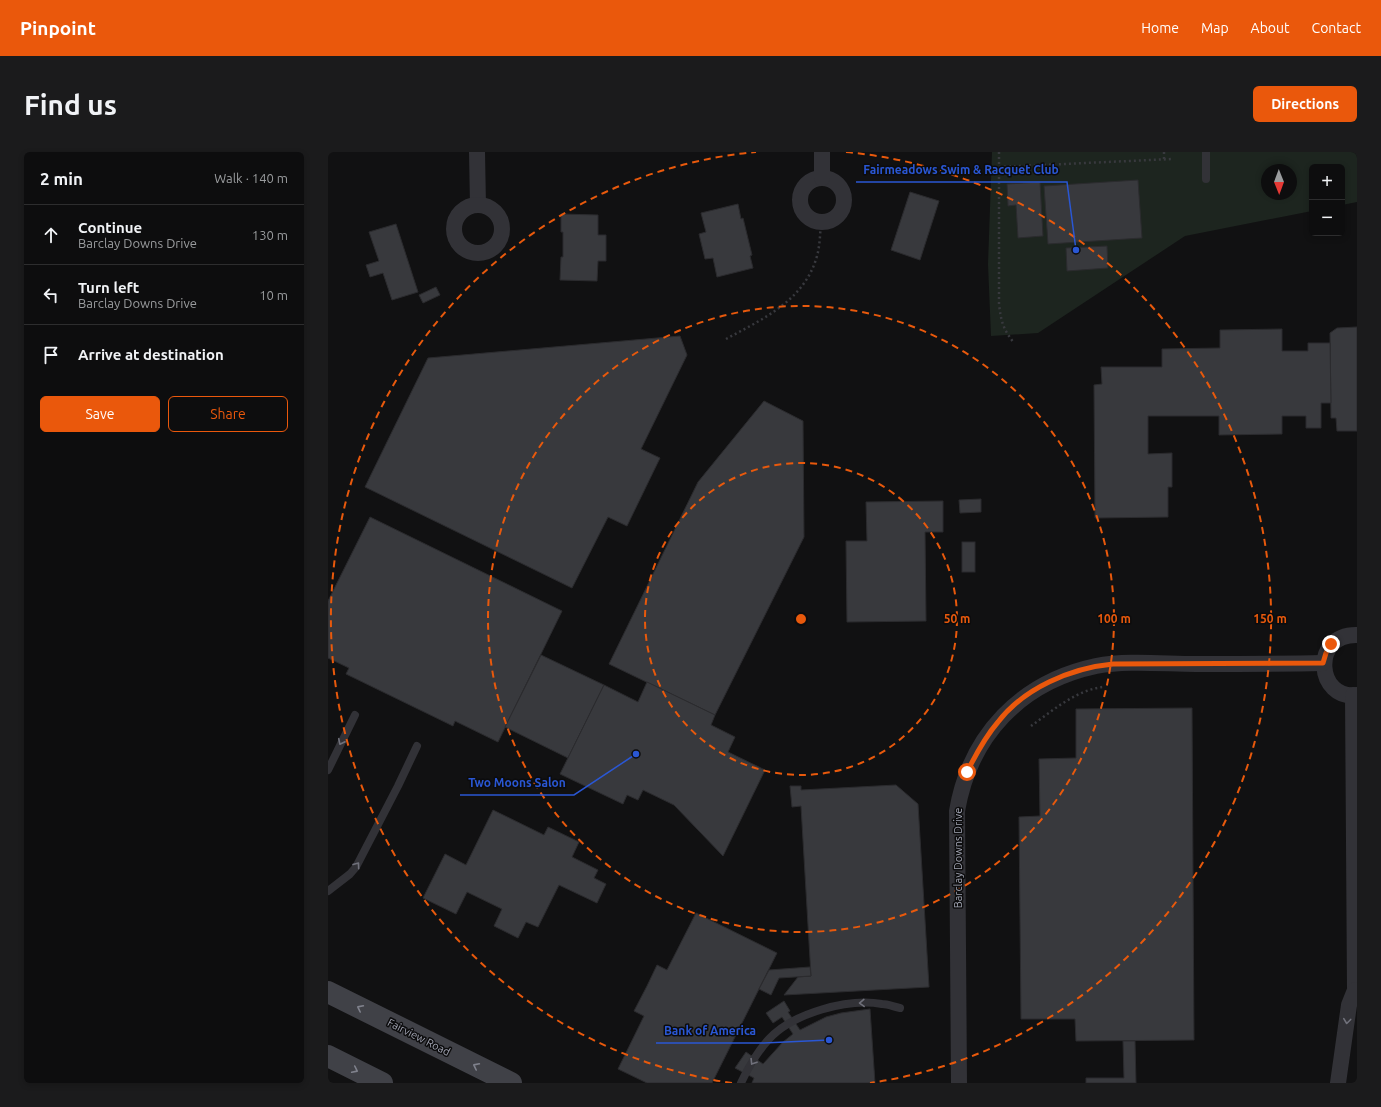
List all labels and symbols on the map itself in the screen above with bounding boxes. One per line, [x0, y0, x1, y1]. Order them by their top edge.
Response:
callout: Fairmeadows Swim & Racquet Club [856, 158, 1067, 182]
text: Fairmeadows Swim & Racquet Club [863, 163, 1059, 176]
north arrow [1261, 164, 1297, 200]
centre of rings [794, 612, 808, 626]
text: 50 m [944, 612, 970, 625]
text: 100 m [1097, 612, 1131, 625]
text: 150 m [1253, 612, 1287, 625]
route end [1322, 635, 1340, 653]
one-way arrow [339, 738, 346, 746]
route start [958, 763, 976, 781]
callout: Two Moons Salon [460, 771, 574, 795]
text: Two Moons Salon [468, 776, 566, 789]
street label: Barclay Downs Drive [952, 808, 964, 908]
one-way arrow [352, 862, 360, 869]
one-way arrow [859, 999, 865, 1008]
one-way arrow [356, 1005, 364, 1012]
street label: Fairview Road [386, 1016, 452, 1058]
one-way arrow [1343, 1017, 1352, 1024]
callout: Bank of America [656, 1019, 764, 1043]
text: Bank of America [664, 1024, 756, 1037]
one-way arrow [750, 1058, 757, 1065]
one-way arrow [473, 1063, 480, 1070]
one-way arrow [351, 1065, 358, 1072]

